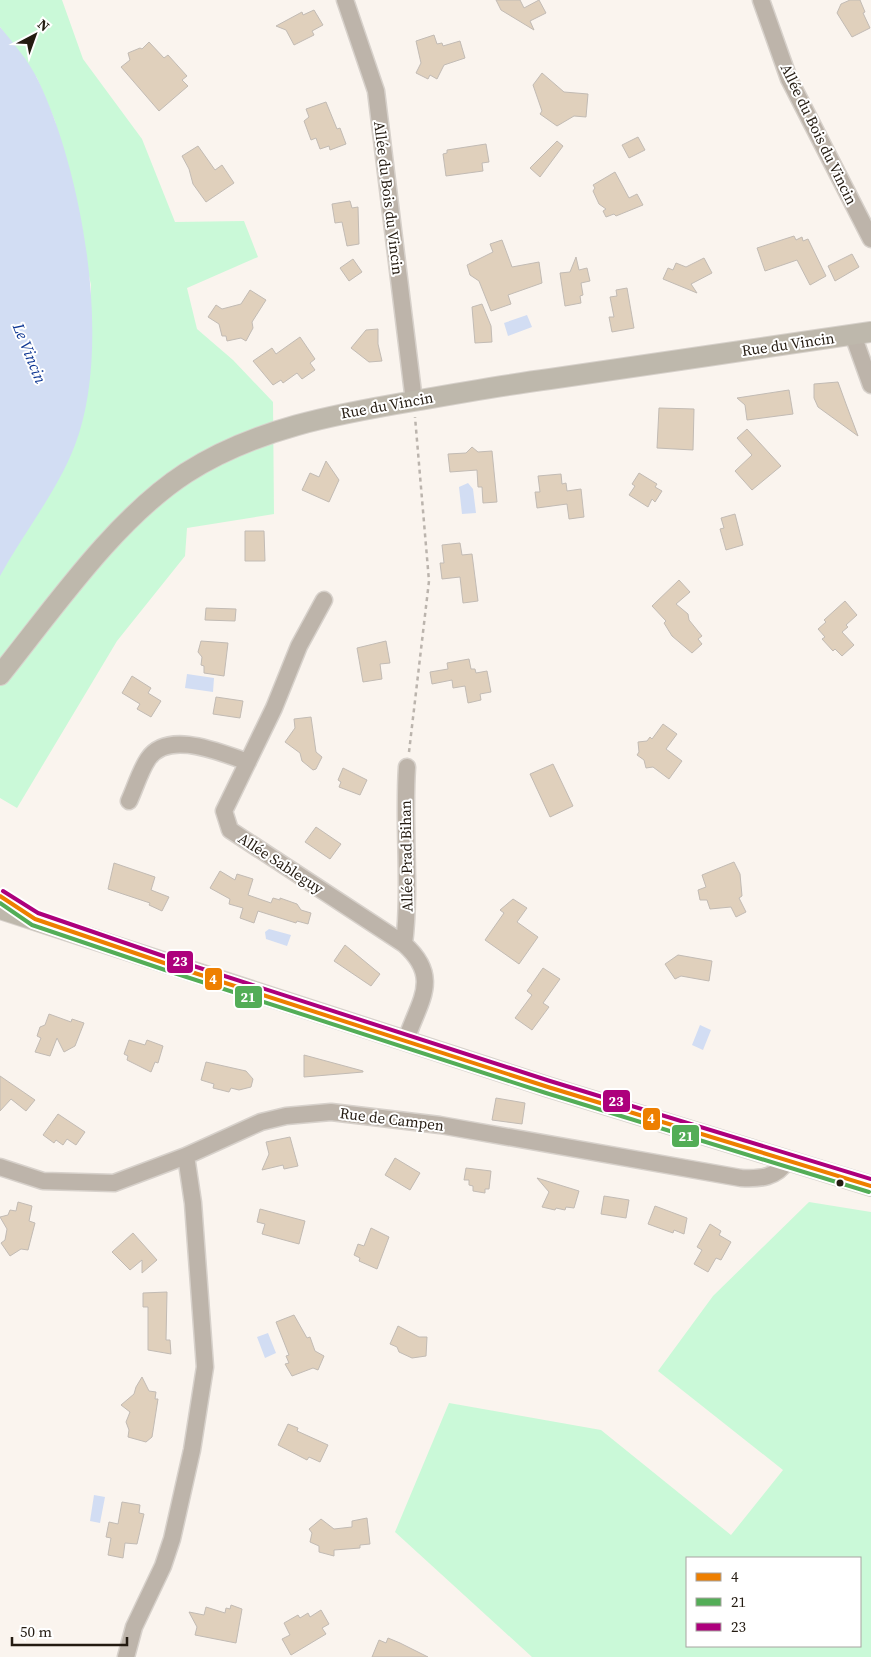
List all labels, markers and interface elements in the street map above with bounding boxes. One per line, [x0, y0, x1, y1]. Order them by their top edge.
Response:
north arrow [10, 10, 60, 60]
text: N [33, 14, 54, 36]
street label: Allée du Bois du Vincin [776, 60, 862, 208]
street label: Allée du Bois du Vincin [369, 120, 409, 276]
water label: Le Vincin [8, 319, 52, 386]
street label: Rue du Vincin [740, 327, 836, 361]
street label: Rue du Vincin [339, 387, 435, 423]
street label: Allée Prad Bihan [395, 800, 417, 912]
street label: Allée Sableguy [234, 828, 328, 899]
line badge: 23 [166, 950, 194, 974]
text: 23 [172, 951, 188, 971]
line badge: 4 [204, 967, 223, 991]
text: 4 [209, 969, 217, 989]
line badge: 21 [234, 985, 263, 1009]
text: 21 [240, 987, 256, 1007]
line badge: 23 [602, 1089, 631, 1113]
text: 23 [608, 1091, 624, 1111]
street label: Rue de Campen [339, 1102, 445, 1136]
line badge: 4 [642, 1107, 661, 1131]
text: 4 [647, 1108, 655, 1128]
line badge: 21 [671, 1124, 700, 1148]
text: 21 [678, 1126, 694, 1146]
unlabelled marker [835, 1178, 845, 1188]
legend [686, 1557, 861, 1647]
text: 4 [731, 1566, 739, 1587]
text: 21 [731, 1591, 746, 1612]
scale bar [12, 1614, 128, 1646]
text: 23 [731, 1616, 746, 1637]
text: 50 m [20, 1621, 52, 1642]

